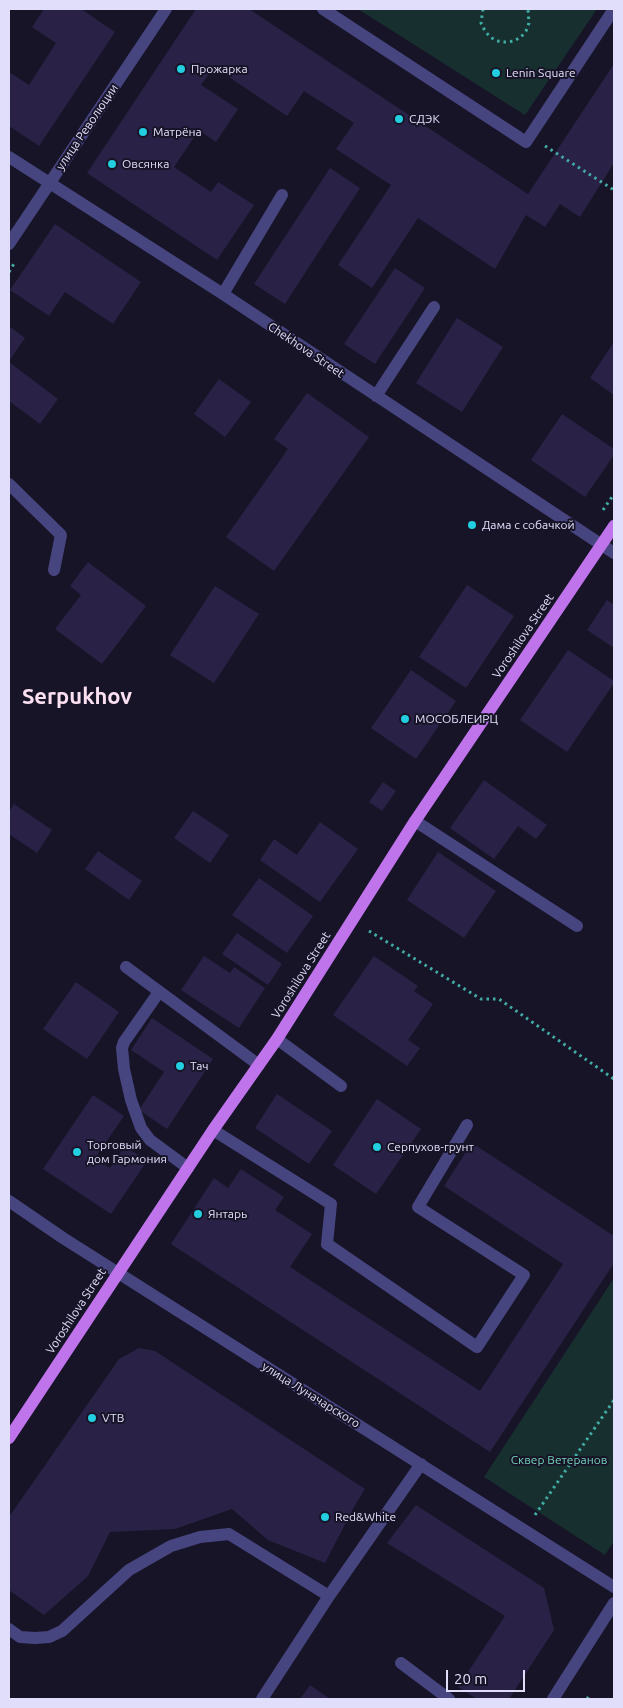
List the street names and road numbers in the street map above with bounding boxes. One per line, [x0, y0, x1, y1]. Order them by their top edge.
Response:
street label: улица Революции [53, 81, 121, 173]
street label: Chekhova Street [265, 319, 347, 381]
street label: Voroshilova Street [489, 591, 557, 681]
street label: Voroshilova Street [269, 929, 333, 1021]
street label: Voroshilova Street [43, 1266, 109, 1356]
street label: улица Луначарского [259, 1359, 363, 1431]

